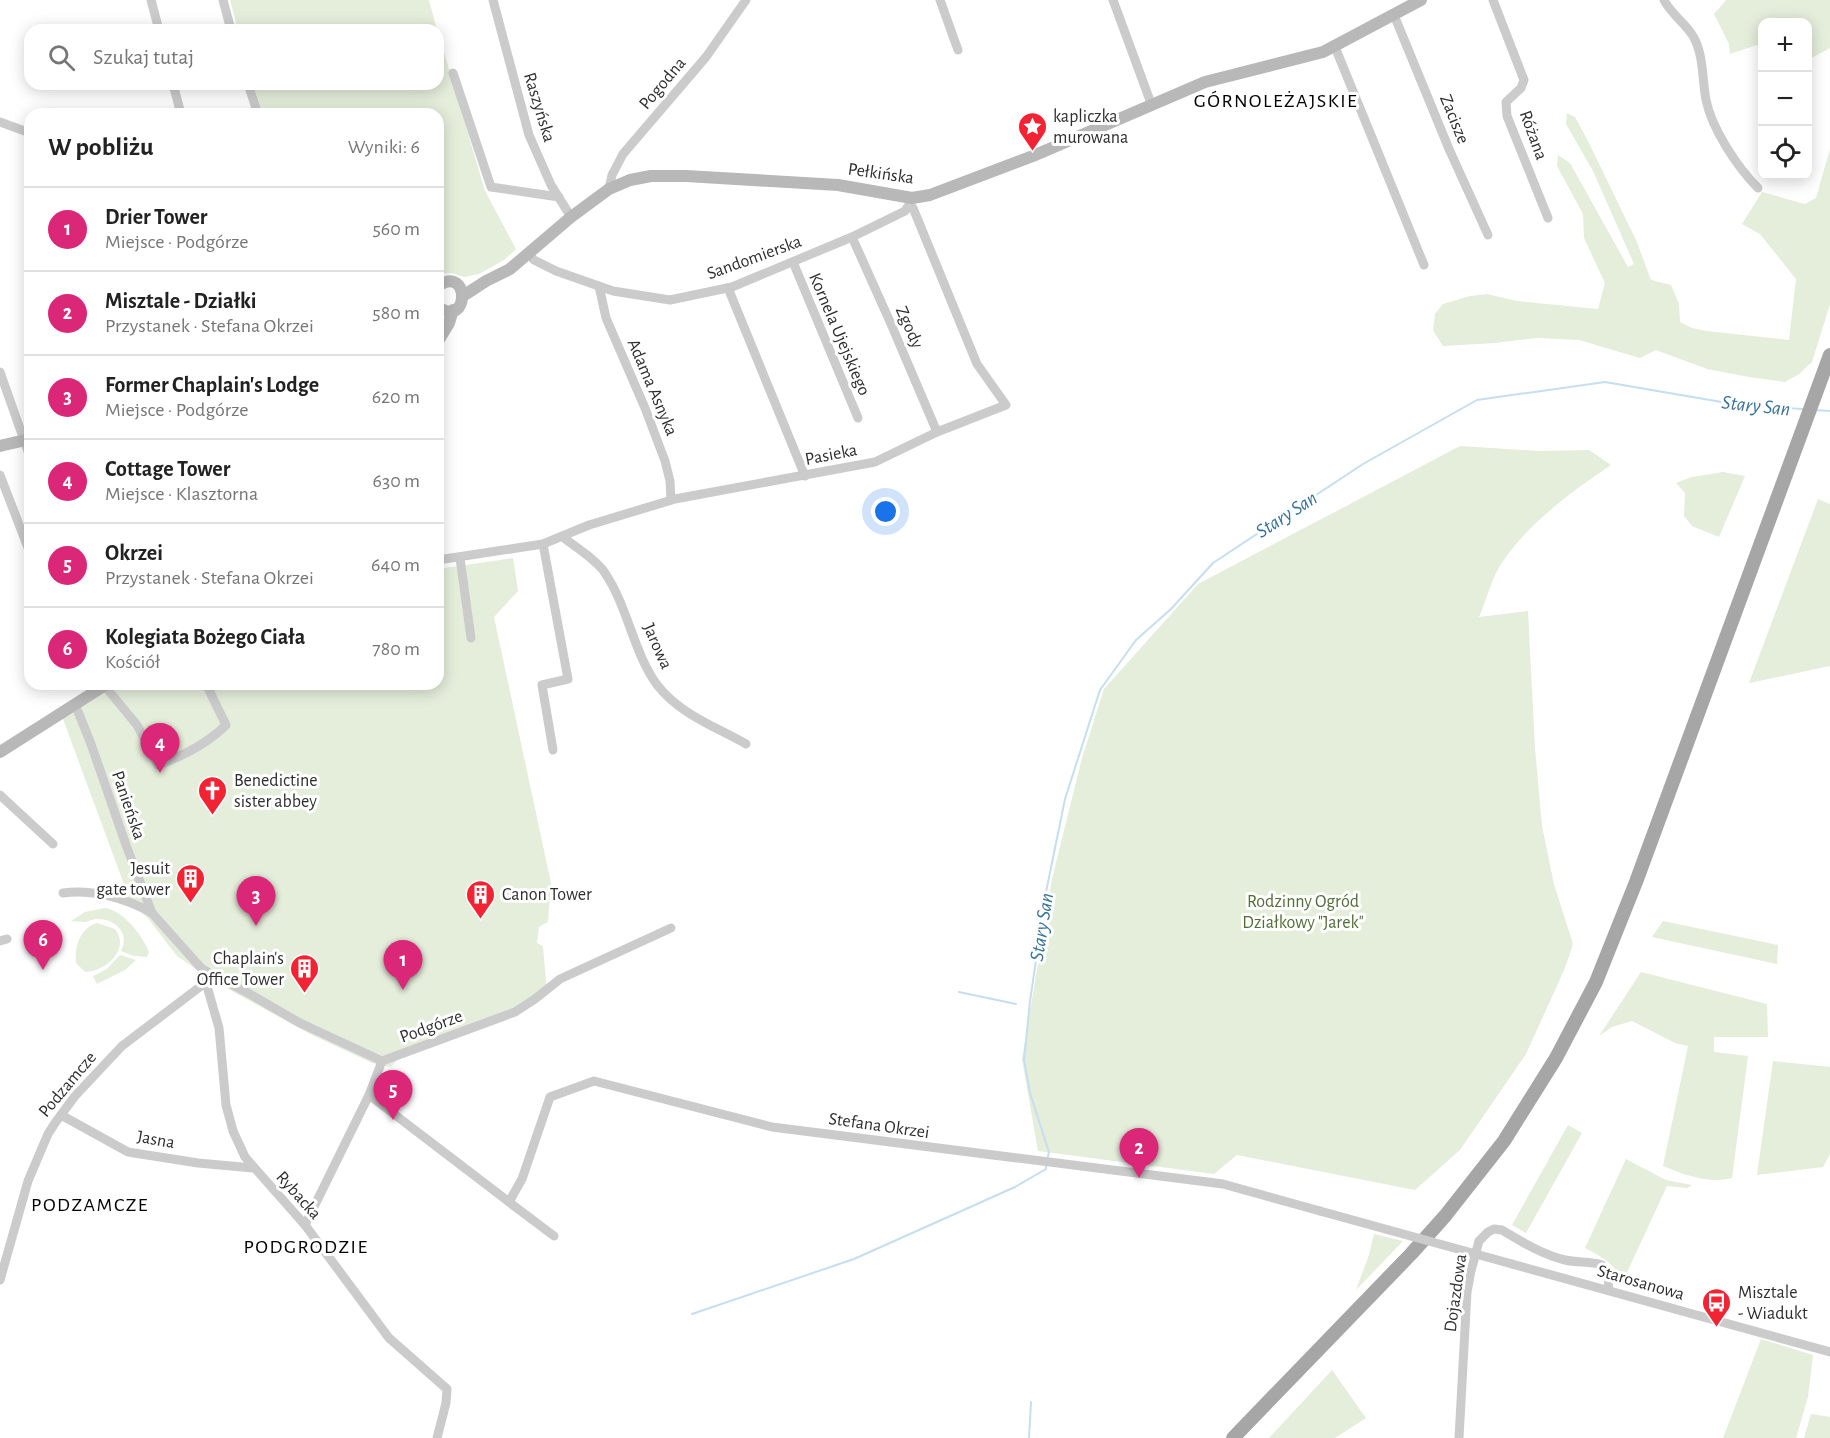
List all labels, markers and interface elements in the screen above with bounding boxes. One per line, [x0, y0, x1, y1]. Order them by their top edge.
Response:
map controls [1758, 18, 1812, 180]
button: + [1758, 18, 1812, 72]
search box [24, 24, 444, 90]
icon: search [45, 41, 78, 74]
text: Szukaj tutaj [93, 46, 194, 68]
street label: Pogodna [636, 54, 690, 113]
street label: Raszyńska [520, 70, 558, 144]
button: − [1758, 72, 1812, 126]
district label: GÓRNOLEŻAJSKIE [1194, 90, 1358, 111]
street label: Zacisze [1436, 92, 1472, 146]
place label: kapliczka murowana [1053, 108, 1128, 147]
street label: Różana [1516, 108, 1550, 162]
place icon: kapliczka murowana [1016, 110, 1048, 152]
button: locate [1758, 126, 1812, 180]
text: W pobliżu [48, 134, 154, 160]
text: Wyniki: 6 [348, 137, 420, 157]
street label: Pełkińska [847, 160, 915, 188]
text: Drier Tower [105, 206, 208, 228]
text: 1 [64, 219, 71, 239]
text: 560 m [372, 219, 420, 239]
text: Miejsce · Podgórze [105, 232, 248, 252]
street label: Sandomierska [705, 233, 804, 283]
street label: Kornela Ujejskiego [805, 270, 873, 398]
text: Misztale - Działki [105, 290, 257, 312]
text: 2 [63, 303, 72, 323]
text: 580 m [372, 303, 420, 323]
street label: Zgody [892, 304, 926, 351]
text: Przystanek · Stefana Okrzei [105, 316, 314, 336]
street label: Adama Asnyka [624, 336, 681, 438]
text: Former Chaplain's Lodge [105, 374, 319, 396]
text: 3 [63, 387, 72, 407]
text: 620 m [372, 387, 420, 407]
water label: Stary San [1721, 392, 1791, 420]
text: Miejsce · Podgórze [105, 400, 248, 420]
street label: Pasieka [804, 441, 859, 469]
text: Cottage Tower [105, 458, 230, 480]
text: 4 [62, 471, 73, 491]
text: 630 m [373, 471, 420, 491]
text: Miejsce · Klasztorna [105, 484, 258, 504]
water label: Stary San [1252, 488, 1321, 542]
your location [871, 497, 900, 526]
text: Okrzei [105, 542, 163, 564]
text: 5 [63, 555, 72, 575]
text: 640 m [371, 555, 420, 575]
text: Przystanek · Stefana Okrzei [105, 568, 314, 588]
street label: Jarowa [639, 621, 675, 672]
text: Kolegiata Bożego Ciała [105, 626, 305, 648]
text: 6 [63, 639, 72, 659]
text: 780 m [372, 639, 420, 659]
text: Kościół [105, 652, 160, 672]
pin: 4 [140, 724, 180, 773]
street label: Panieńska [108, 769, 148, 842]
place label: Benedictine sister abbey [234, 772, 318, 811]
church icon: Benedictine sister abbey [197, 774, 229, 816]
place label: Jesuit gate tower [96, 860, 170, 899]
building icon: Jesuit gate tower [175, 862, 207, 904]
pin: 3 [236, 876, 276, 926]
building icon: Canon Tower [465, 878, 497, 920]
place label: Canon Tower [502, 886, 592, 904]
water label: Stary San [1027, 892, 1057, 963]
park label: Rodzinny Ogród Działkowy "Jarek" [1242, 893, 1364, 932]
pin: 6 [24, 920, 63, 970]
pin: 1 [384, 940, 422, 990]
place label: Chaplain's Office Tower [197, 950, 284, 989]
building icon: Chaplain's Office Tower [289, 952, 321, 994]
street label: Podgórze [398, 1007, 465, 1047]
street label: Podzamcze [35, 1049, 100, 1121]
pin: 5 [374, 1070, 412, 1120]
street label: Stefana Okrzei [827, 1110, 930, 1142]
street label: Jasna [136, 1128, 176, 1152]
pin: 2 [1120, 1128, 1158, 1178]
street label: Rybacka [272, 1168, 324, 1223]
district label: PODZAMCZE [31, 1195, 149, 1215]
district label: PODGRODZIE [243, 1237, 369, 1257]
street label: Dojazdowa [1442, 1253, 1470, 1333]
street label: Starosanowa [1595, 1262, 1686, 1304]
place label: Misztale - Wiadukt [1738, 1284, 1808, 1323]
bus stop icon: Misztale - Wiadukt [1701, 1286, 1733, 1328]

